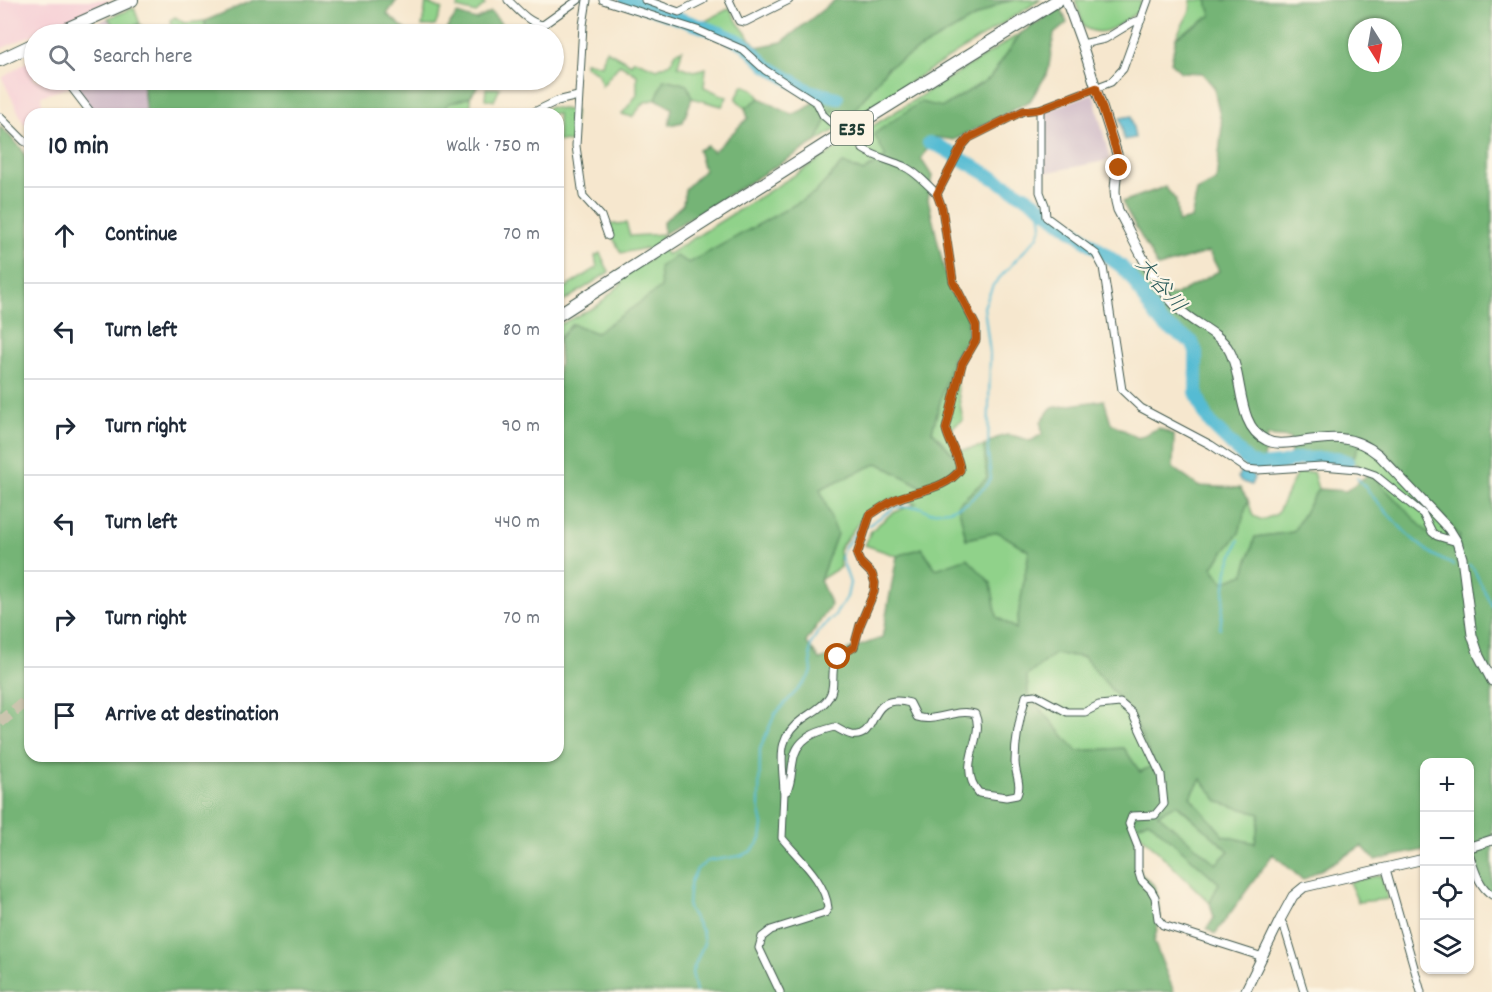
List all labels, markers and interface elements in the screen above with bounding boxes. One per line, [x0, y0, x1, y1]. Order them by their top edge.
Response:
north arrow [1348, 18, 1402, 72]
search box [24, 24, 564, 90]
icon: search [45, 41, 78, 74]
text: Search here [93, 42, 192, 73]
road number: E35 [831, 111, 873, 145]
text: 10 min [48, 129, 108, 166]
text: Walk · 750 m [446, 133, 540, 161]
route end [1105, 154, 1131, 180]
icon: ahead [48, 219, 81, 252]
text: Continue [105, 220, 177, 251]
text: 70 m [503, 221, 540, 249]
water label: 大谷川 [1126, 251, 1192, 321]
icon: left [48, 315, 81, 348]
text: Turn left [105, 316, 177, 347]
text: 80 m [503, 317, 540, 345]
icon: right [48, 411, 81, 444]
text: Turn right [105, 412, 187, 443]
text: 90 m [502, 413, 540, 441]
icon: left [48, 507, 81, 540]
text: Turn left [105, 508, 177, 539]
text: 440 m [494, 509, 540, 537]
icon: right [48, 603, 81, 636]
text: Turn right [105, 604, 187, 635]
text: 70 m [503, 605, 540, 633]
route start [824, 643, 850, 669]
icon: arrive [48, 699, 81, 732]
text: Arrive at destination [105, 700, 279, 731]
map controls [1420, 758, 1474, 974]
button: + [1420, 758, 1474, 812]
button: − [1420, 812, 1474, 866]
button: locate [1420, 866, 1474, 920]
button: layers [1420, 920, 1474, 974]

